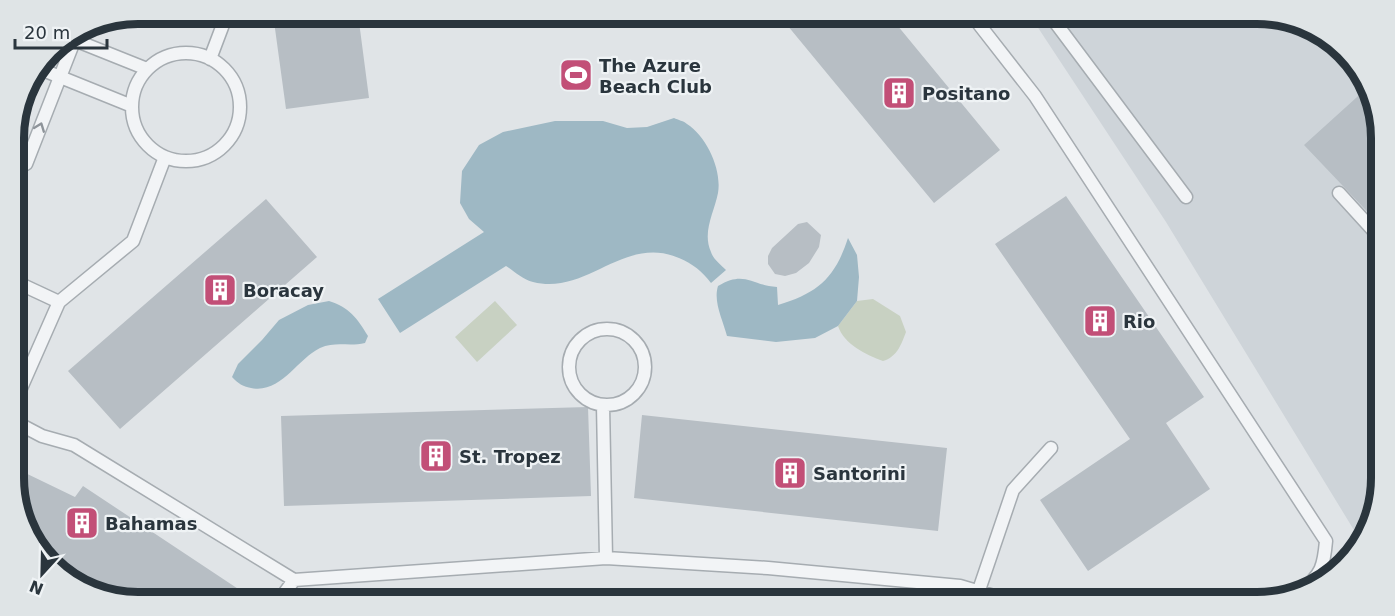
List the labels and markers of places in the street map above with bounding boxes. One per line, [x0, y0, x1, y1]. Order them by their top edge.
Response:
place label: The Azure Beach Club [599, 55, 712, 97]
sports icon: The Azure Beach Club [558, 57, 594, 93]
building icon: Positano [881, 75, 917, 111]
place label: Positano [922, 83, 1010, 104]
building icon: Boracay [202, 272, 238, 308]
place label: Boracay [243, 280, 324, 301]
building icon: Rio [1082, 303, 1118, 339]
place label: Rio [1123, 311, 1155, 332]
building icon: St. Tropez [418, 438, 454, 474]
place label: St. Tropez [459, 446, 561, 467]
building icon: Santorini [772, 455, 808, 491]
place label: Santorini [813, 463, 906, 484]
building icon: Bahamas [64, 505, 100, 541]
place label: Bahamas [105, 513, 197, 534]

